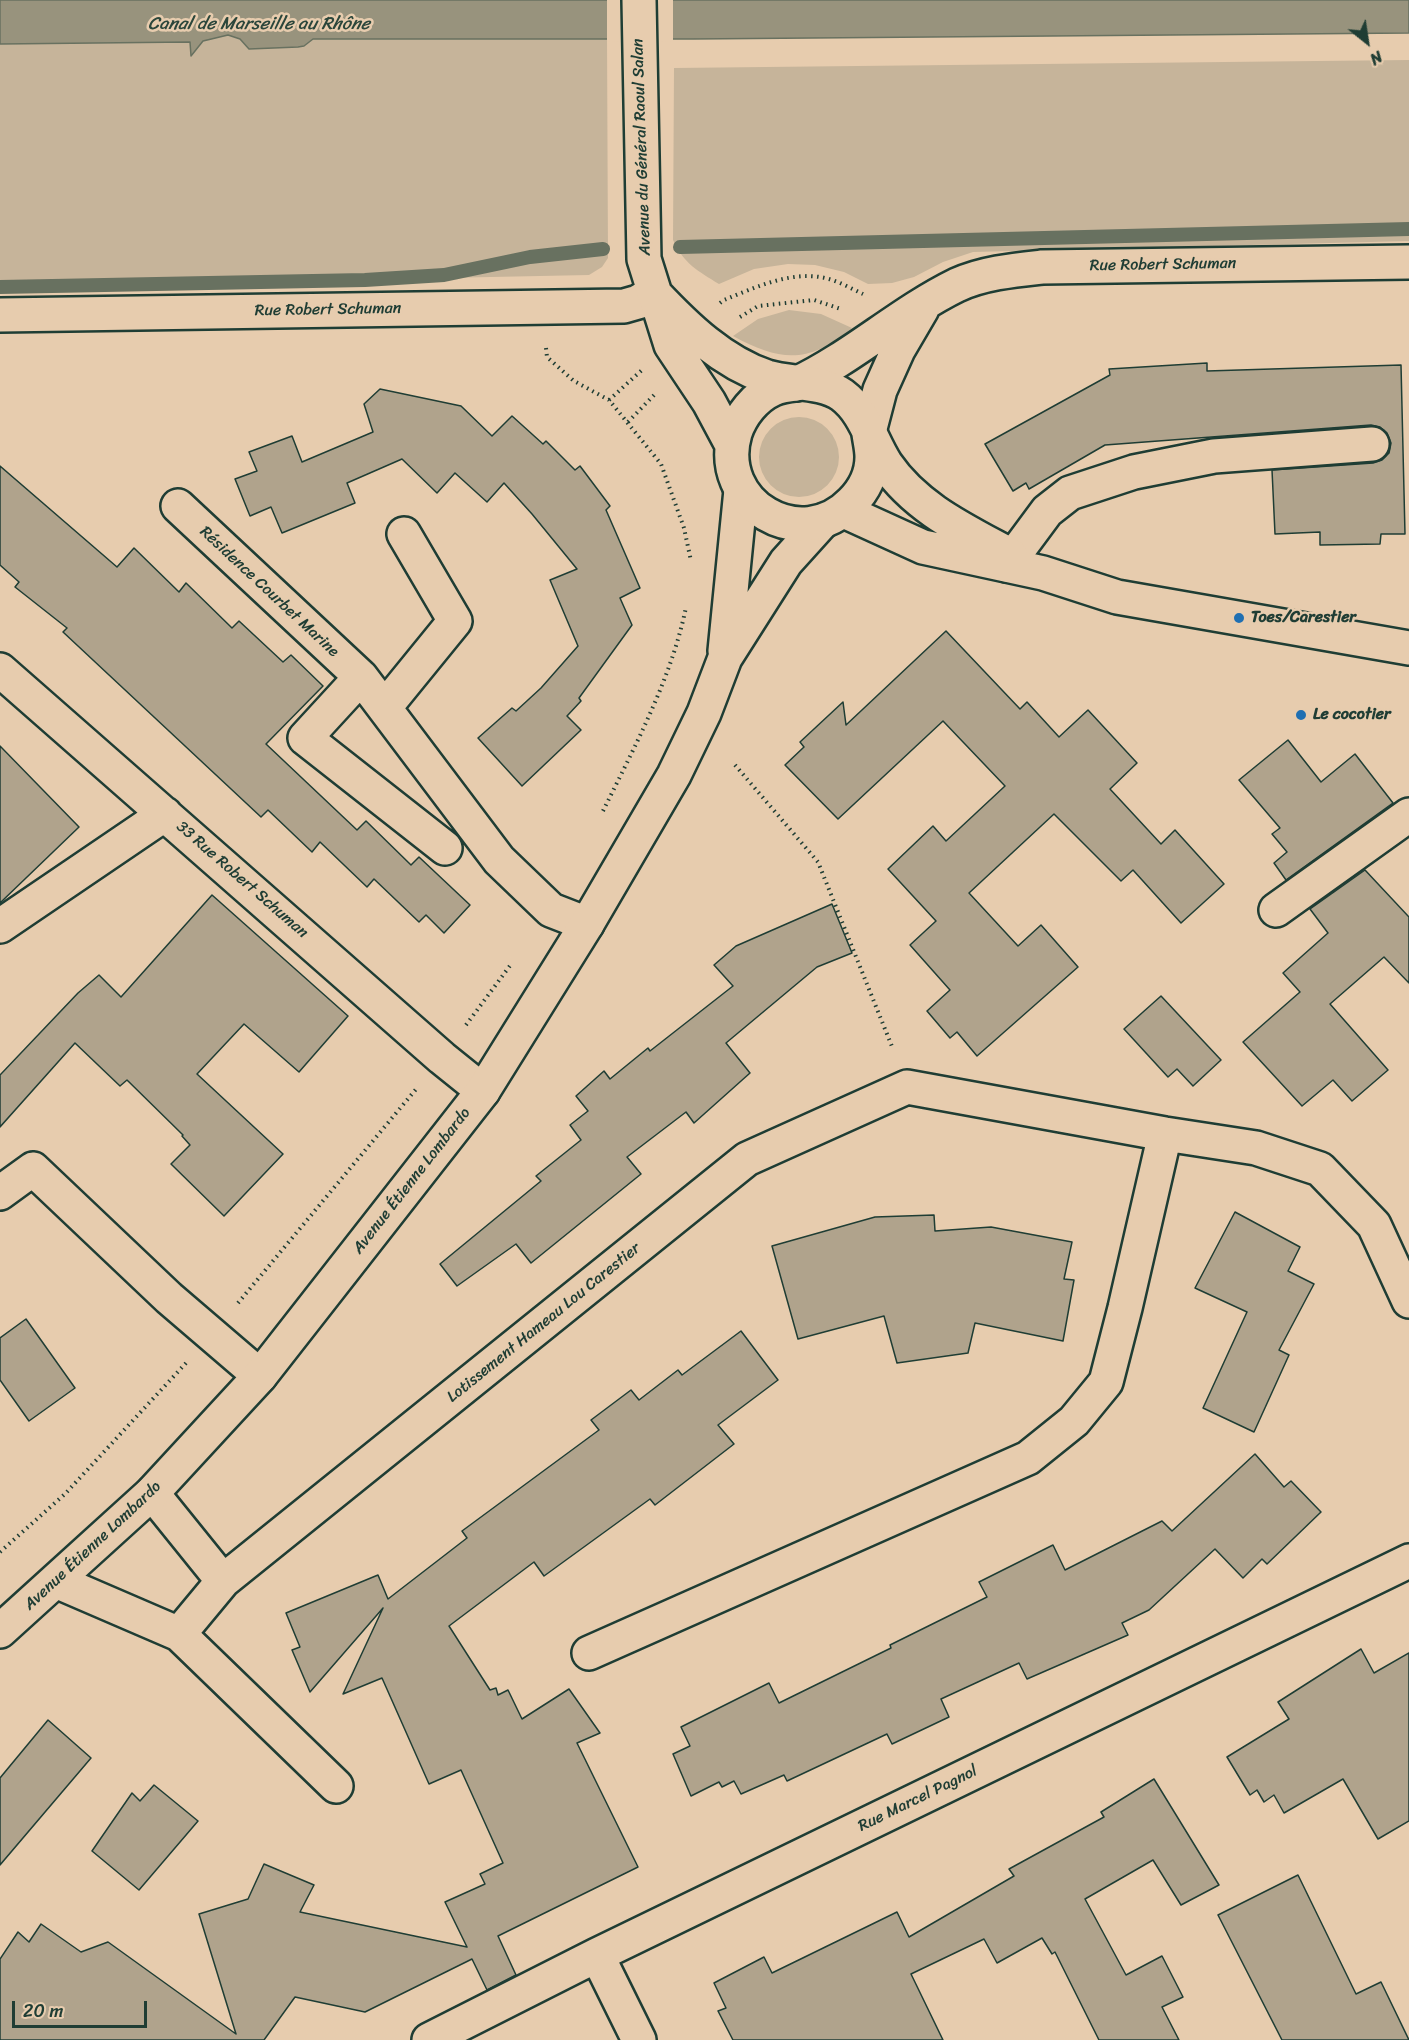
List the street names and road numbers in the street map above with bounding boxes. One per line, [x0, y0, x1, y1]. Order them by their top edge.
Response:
street label: Avenue du Général Raoul Salan [629, 38, 655, 256]
street label: Rue Robert Schuman [1090, 254, 1236, 276]
street label: Rue Robert Schuman [255, 299, 401, 321]
street label: Résidence Courbet Marine [195, 522, 343, 662]
street label: 33 Rue Robert Schuman [172, 818, 312, 942]
street label: Avenue Étienne Lombardo [349, 1104, 475, 1258]
street label: Lotissement Hameau Lou Carestier [444, 1239, 644, 1407]
street label: Avenue Étienne Lombardo [21, 1478, 165, 1614]
street label: Rue Marcel Pagnol [855, 1762, 981, 1836]

